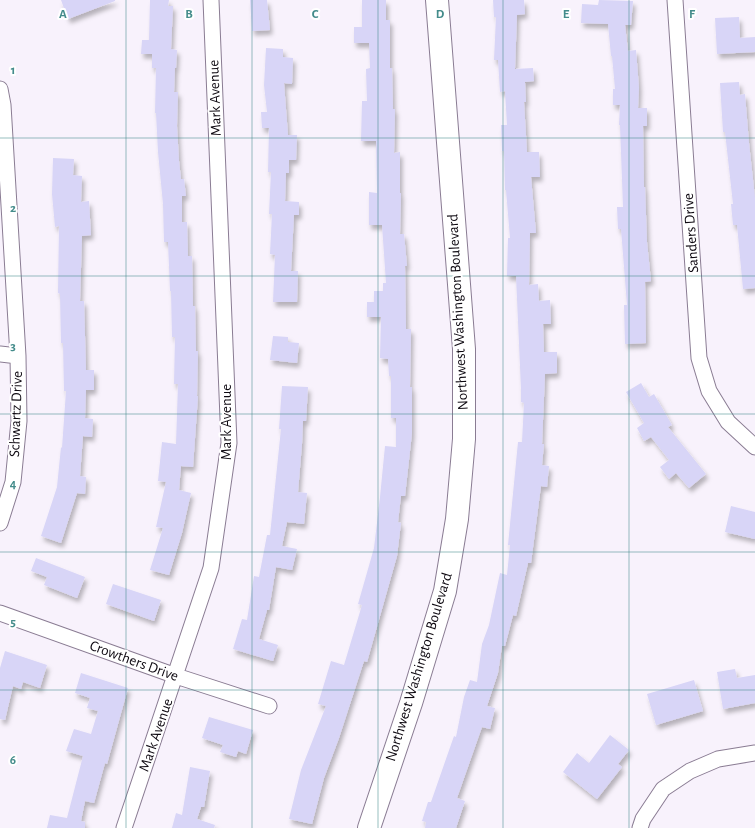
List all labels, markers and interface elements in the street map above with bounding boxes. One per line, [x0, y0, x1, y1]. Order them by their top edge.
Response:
text: A [59, 8, 67, 21]
text: B [185, 8, 193, 21]
text: C [312, 8, 319, 21]
text: D [436, 8, 445, 21]
text: E [563, 8, 570, 21]
text: F [689, 8, 696, 21]
street label: Mark Avenue [206, 59, 224, 136]
text: 1 [11, 64, 15, 77]
street label: Sanders Drive [681, 192, 701, 273]
text: 2 [10, 202, 16, 215]
street label: Northwest Washington Boulevard [445, 213, 471, 411]
text: 3 [10, 340, 16, 353]
street label: Schwartz Drive [7, 371, 25, 457]
street label: Mark Avenue [219, 384, 234, 460]
text: 4 [10, 478, 17, 491]
street label: Northwest Washington Boulevard [383, 571, 455, 763]
text: 5 [10, 616, 16, 629]
street label: Crowthers Drive [88, 638, 180, 684]
street label: Mark Avenue [136, 696, 176, 774]
text: 6 [10, 754, 16, 767]

